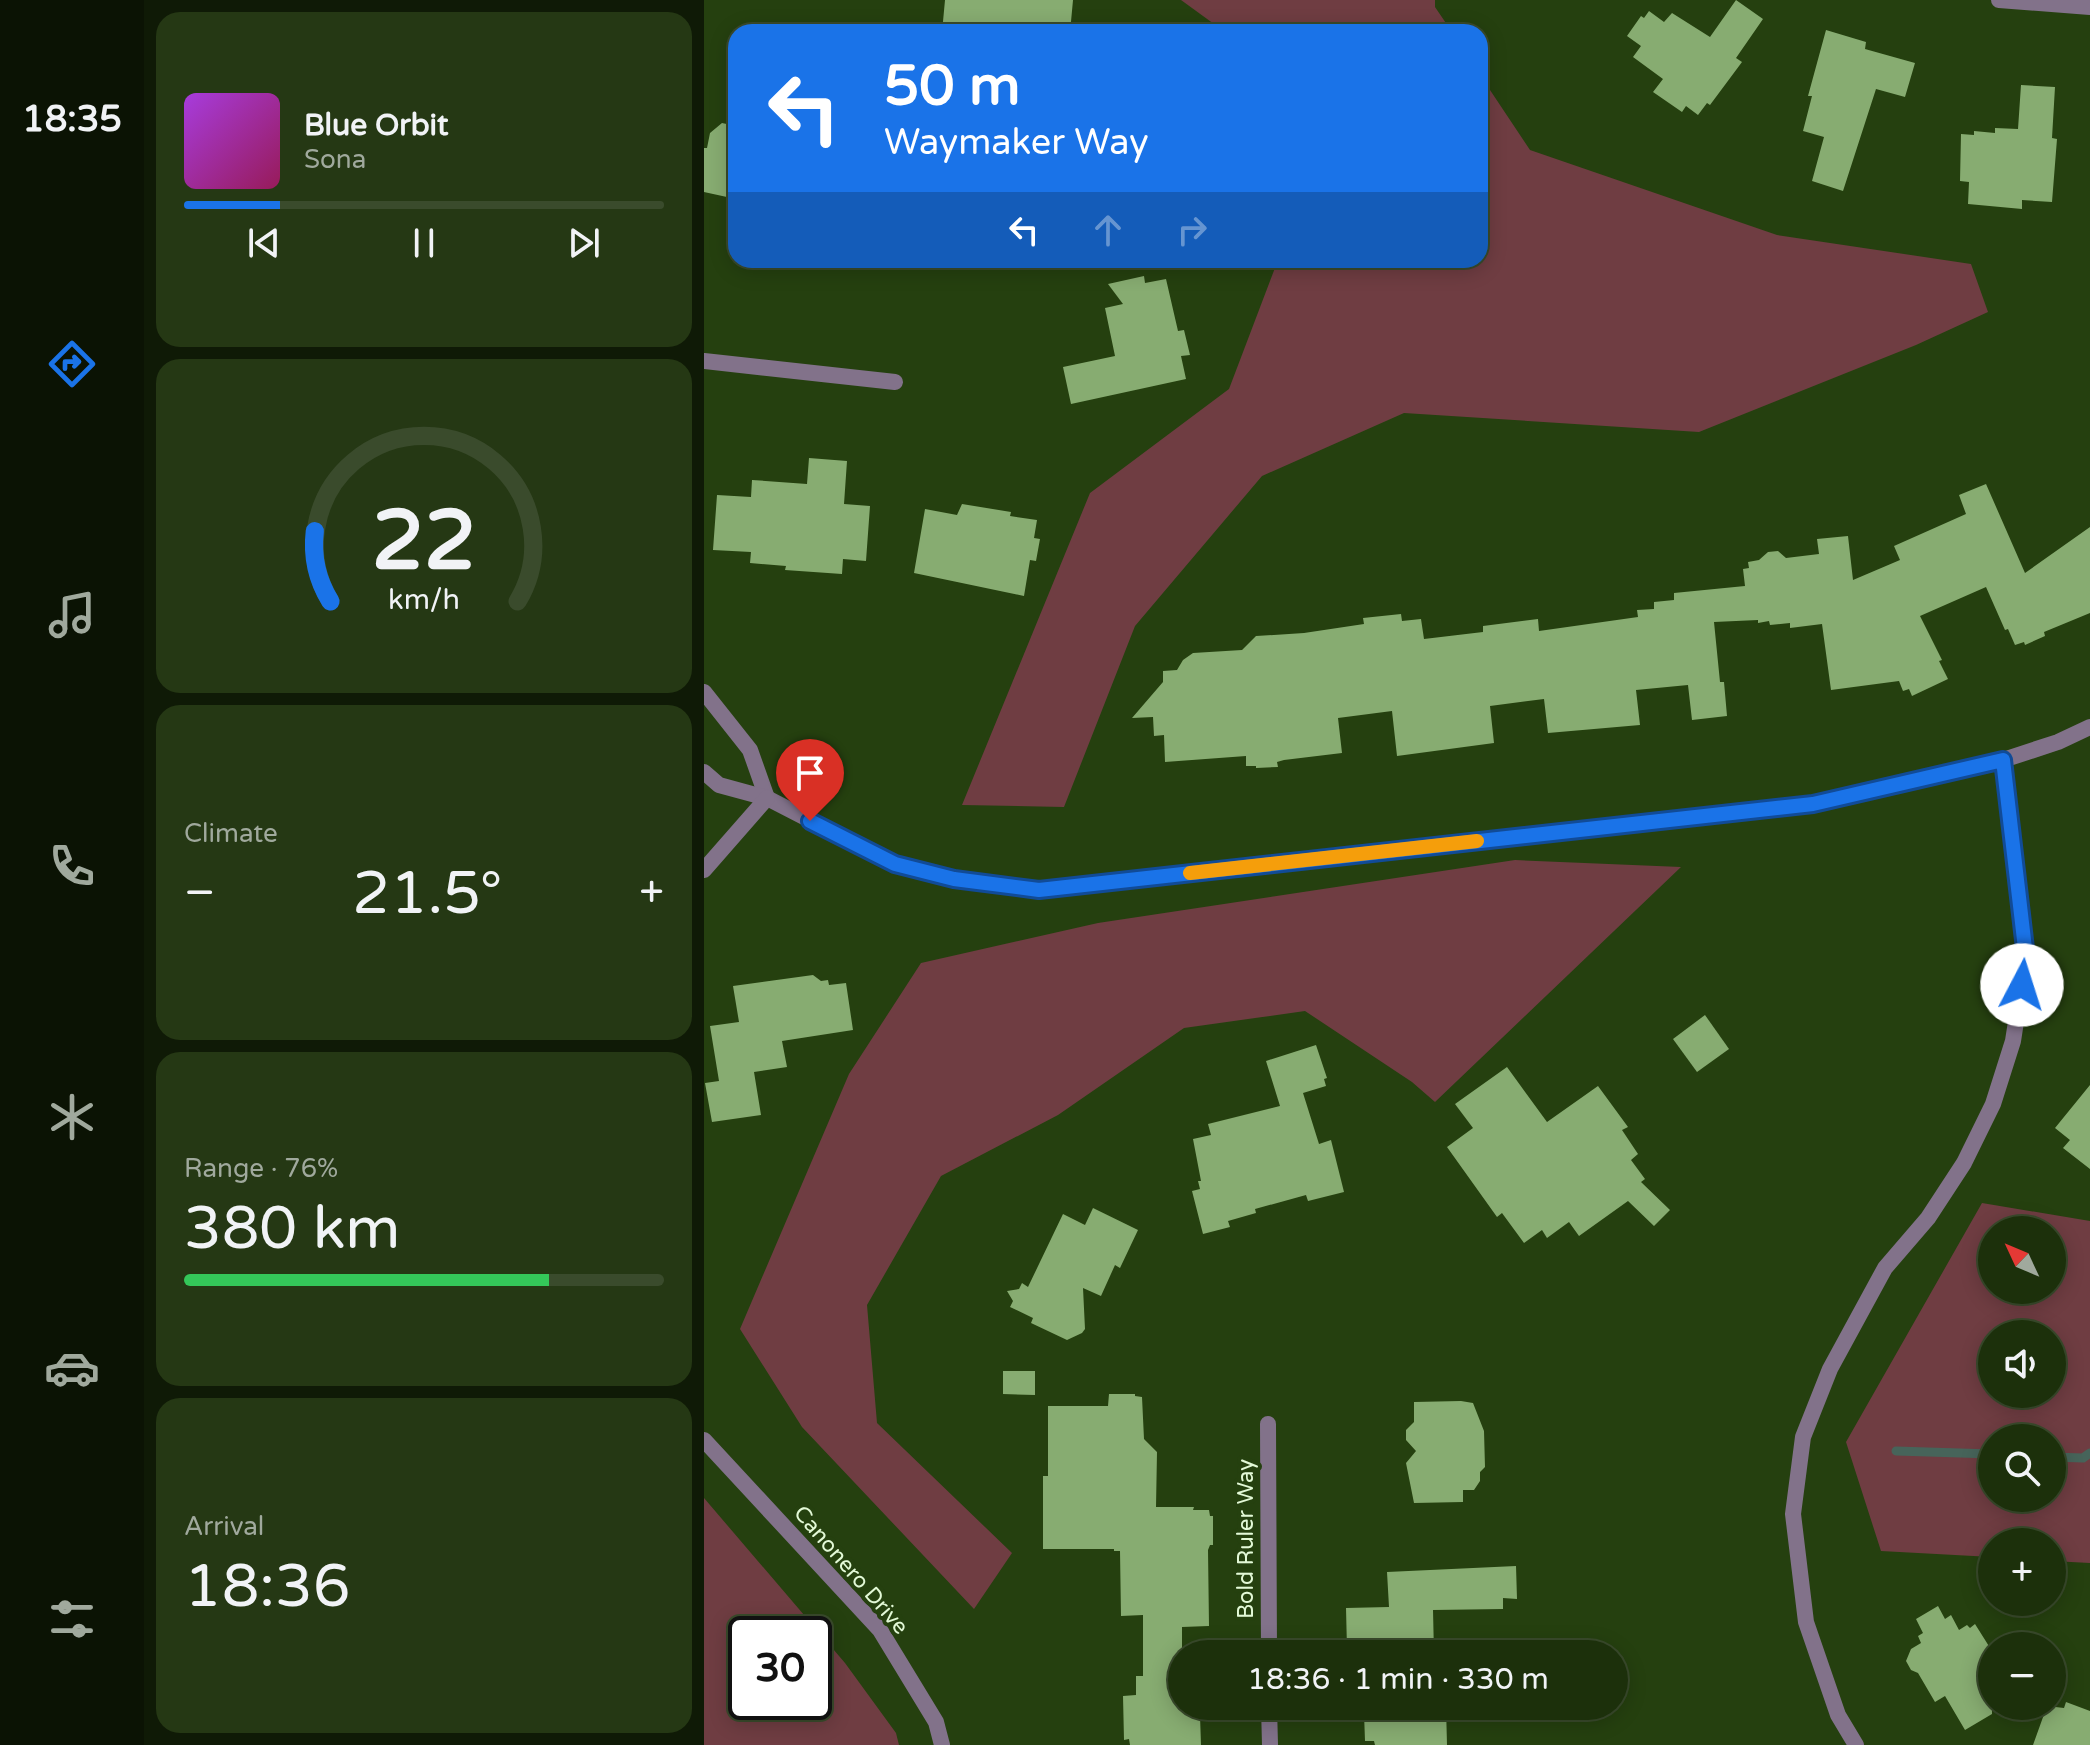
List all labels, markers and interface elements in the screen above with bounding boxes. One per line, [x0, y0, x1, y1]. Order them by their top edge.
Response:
text: 50 m [884, 53, 1020, 120]
icon: left [752, 56, 856, 160]
text: 18:35 [22, 98, 122, 141]
text: Blue Orbit [304, 107, 449, 144]
text: Waymaker Way [884, 121, 1149, 164]
text: Sona [304, 144, 366, 175]
icon: left [1002, 208, 1046, 252]
icon: ahead [1086, 208, 1130, 252]
icon: right [1170, 208, 1214, 252]
icon: previous [242, 221, 286, 265]
icon: pause [402, 221, 446, 265]
icon: next [562, 221, 606, 265]
icon: directions [44, 336, 100, 392]
text: 22 [372, 491, 476, 591]
text: km/h [388, 583, 460, 617]
icon: music [44, 587, 100, 643]
pin [776, 739, 844, 821]
icon: arrive [788, 751, 832, 795]
text: Climate [184, 818, 278, 849]
icon: phone [44, 838, 100, 894]
text: 21.5° [352, 858, 502, 930]
text: − [184, 867, 215, 920]
text: + [639, 867, 664, 920]
position arrow [1980, 943, 2064, 1027]
icon: climate [44, 1089, 100, 1145]
text: Range · 76% [184, 1153, 338, 1184]
text: 380 km [184, 1193, 400, 1265]
north arrow [1978, 1216, 2066, 1304]
map controls [1978, 1216, 2066, 1720]
button: sound [1978, 1320, 2066, 1408]
icon: car [44, 1340, 100, 1396]
button: search [1978, 1424, 2066, 1512]
street label: Bold Ruler Way [1233, 1459, 1259, 1619]
street label: Canonero Drive [788, 1500, 914, 1640]
text: Arrival [184, 1511, 264, 1542]
button: + [1978, 1528, 2066, 1616]
text: 18:36 [184, 1551, 350, 1623]
icon: filters [44, 1591, 100, 1647]
speed limit sign: 30 [728, 1616, 832, 1720]
button: − [1978, 1632, 2066, 1720]
text: 18:36 · 1 min · 330 m [1247, 1661, 1549, 1698]

